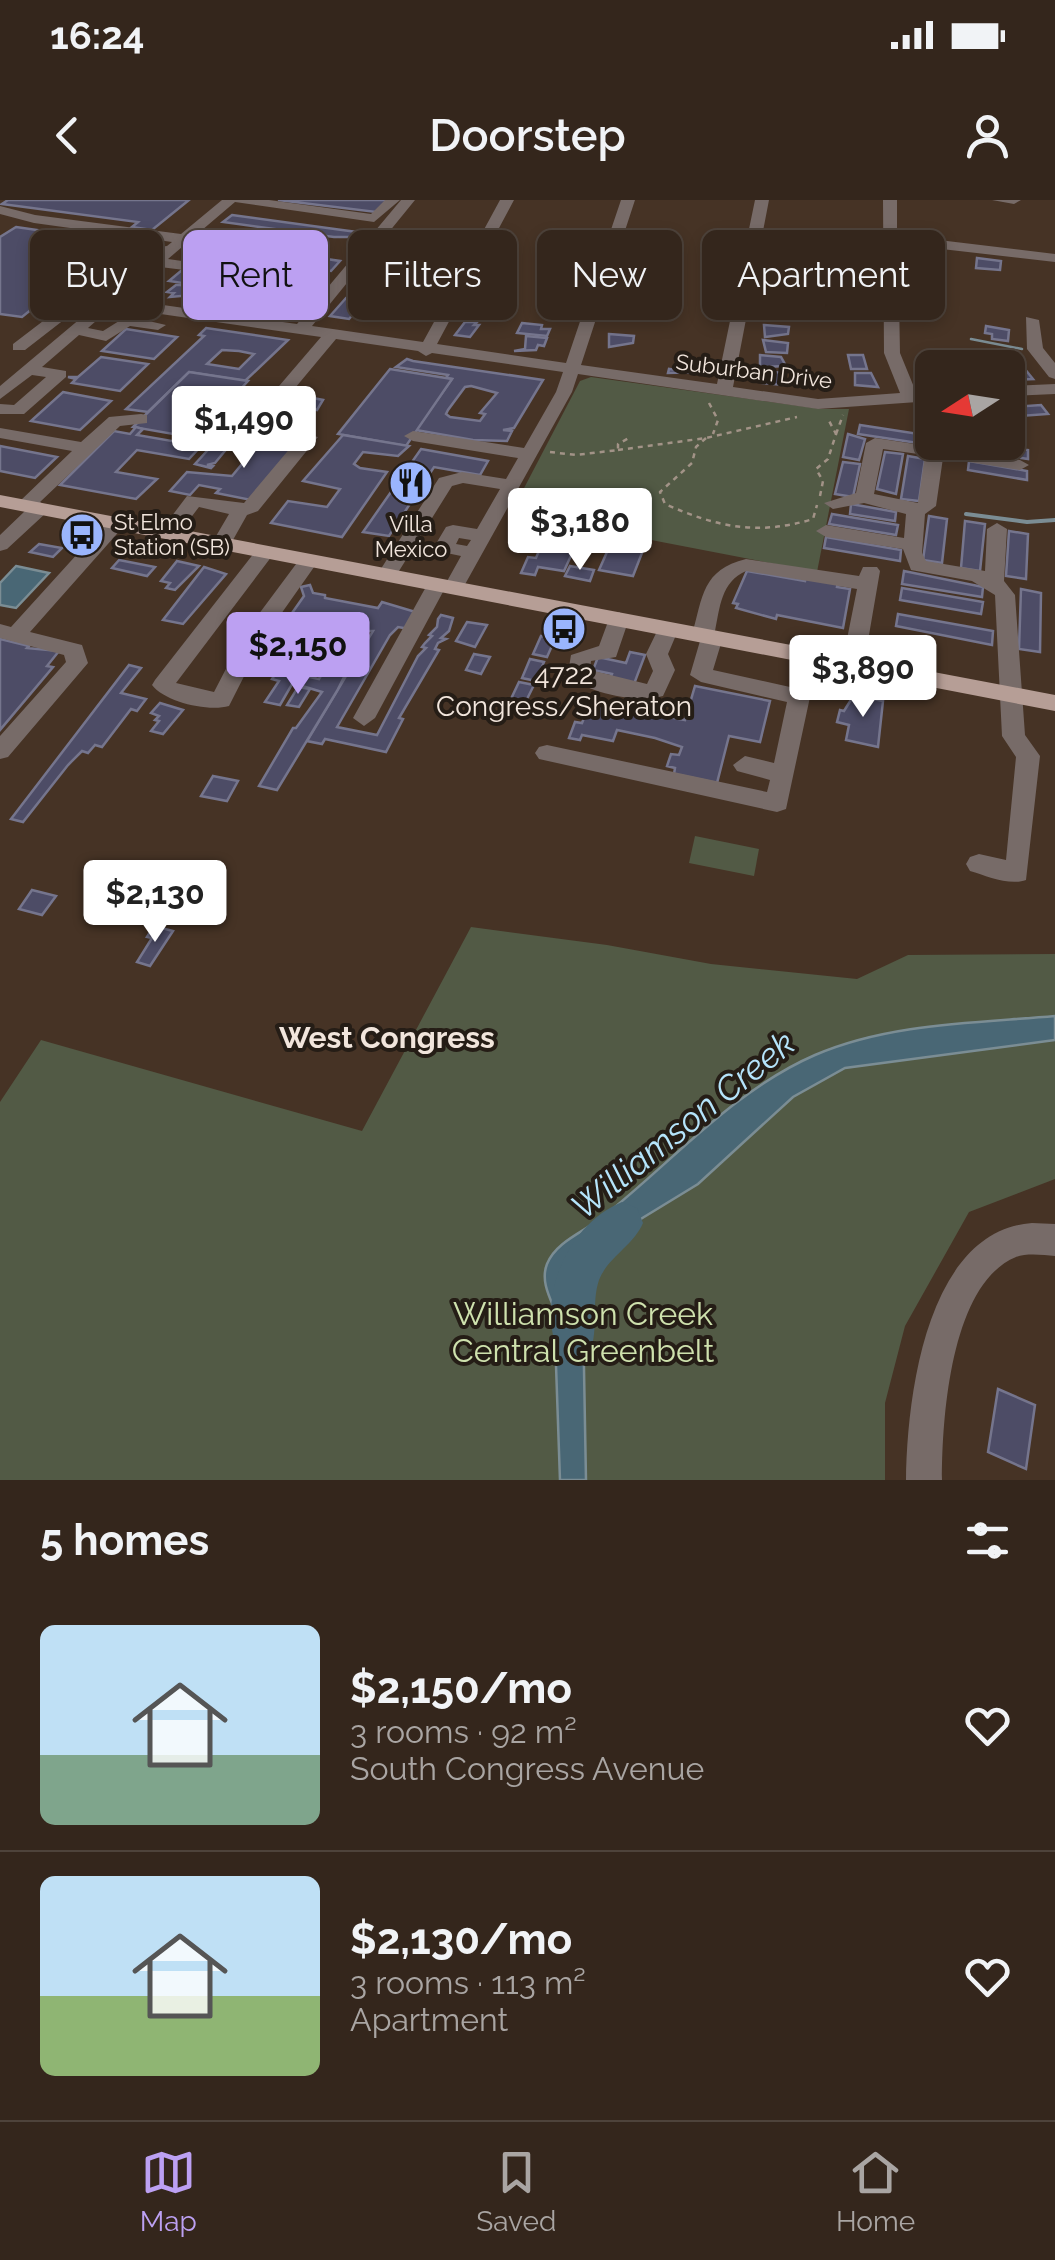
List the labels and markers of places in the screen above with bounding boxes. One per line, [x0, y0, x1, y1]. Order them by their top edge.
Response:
pin: $1,490 [163, 386, 325, 471]
restaurant icon: Villa Mexico [388, 460, 434, 506]
pin: $3,180 [499, 488, 661, 573]
place label: St Elmo Station (SB) [114, 509, 230, 560]
place label: Villa Mexico [375, 511, 447, 562]
bus stop icon: St Elmo Station (SB) [59, 512, 105, 558]
bus stop icon: 4722 Congress/Sheraton [541, 606, 587, 652]
pin: $2,150 [217, 612, 379, 697]
pin: $3,890 [782, 635, 944, 720]
place label: 4722 Congress/Sheraton [436, 658, 692, 723]
pin: $2,130 [74, 860, 236, 945]

